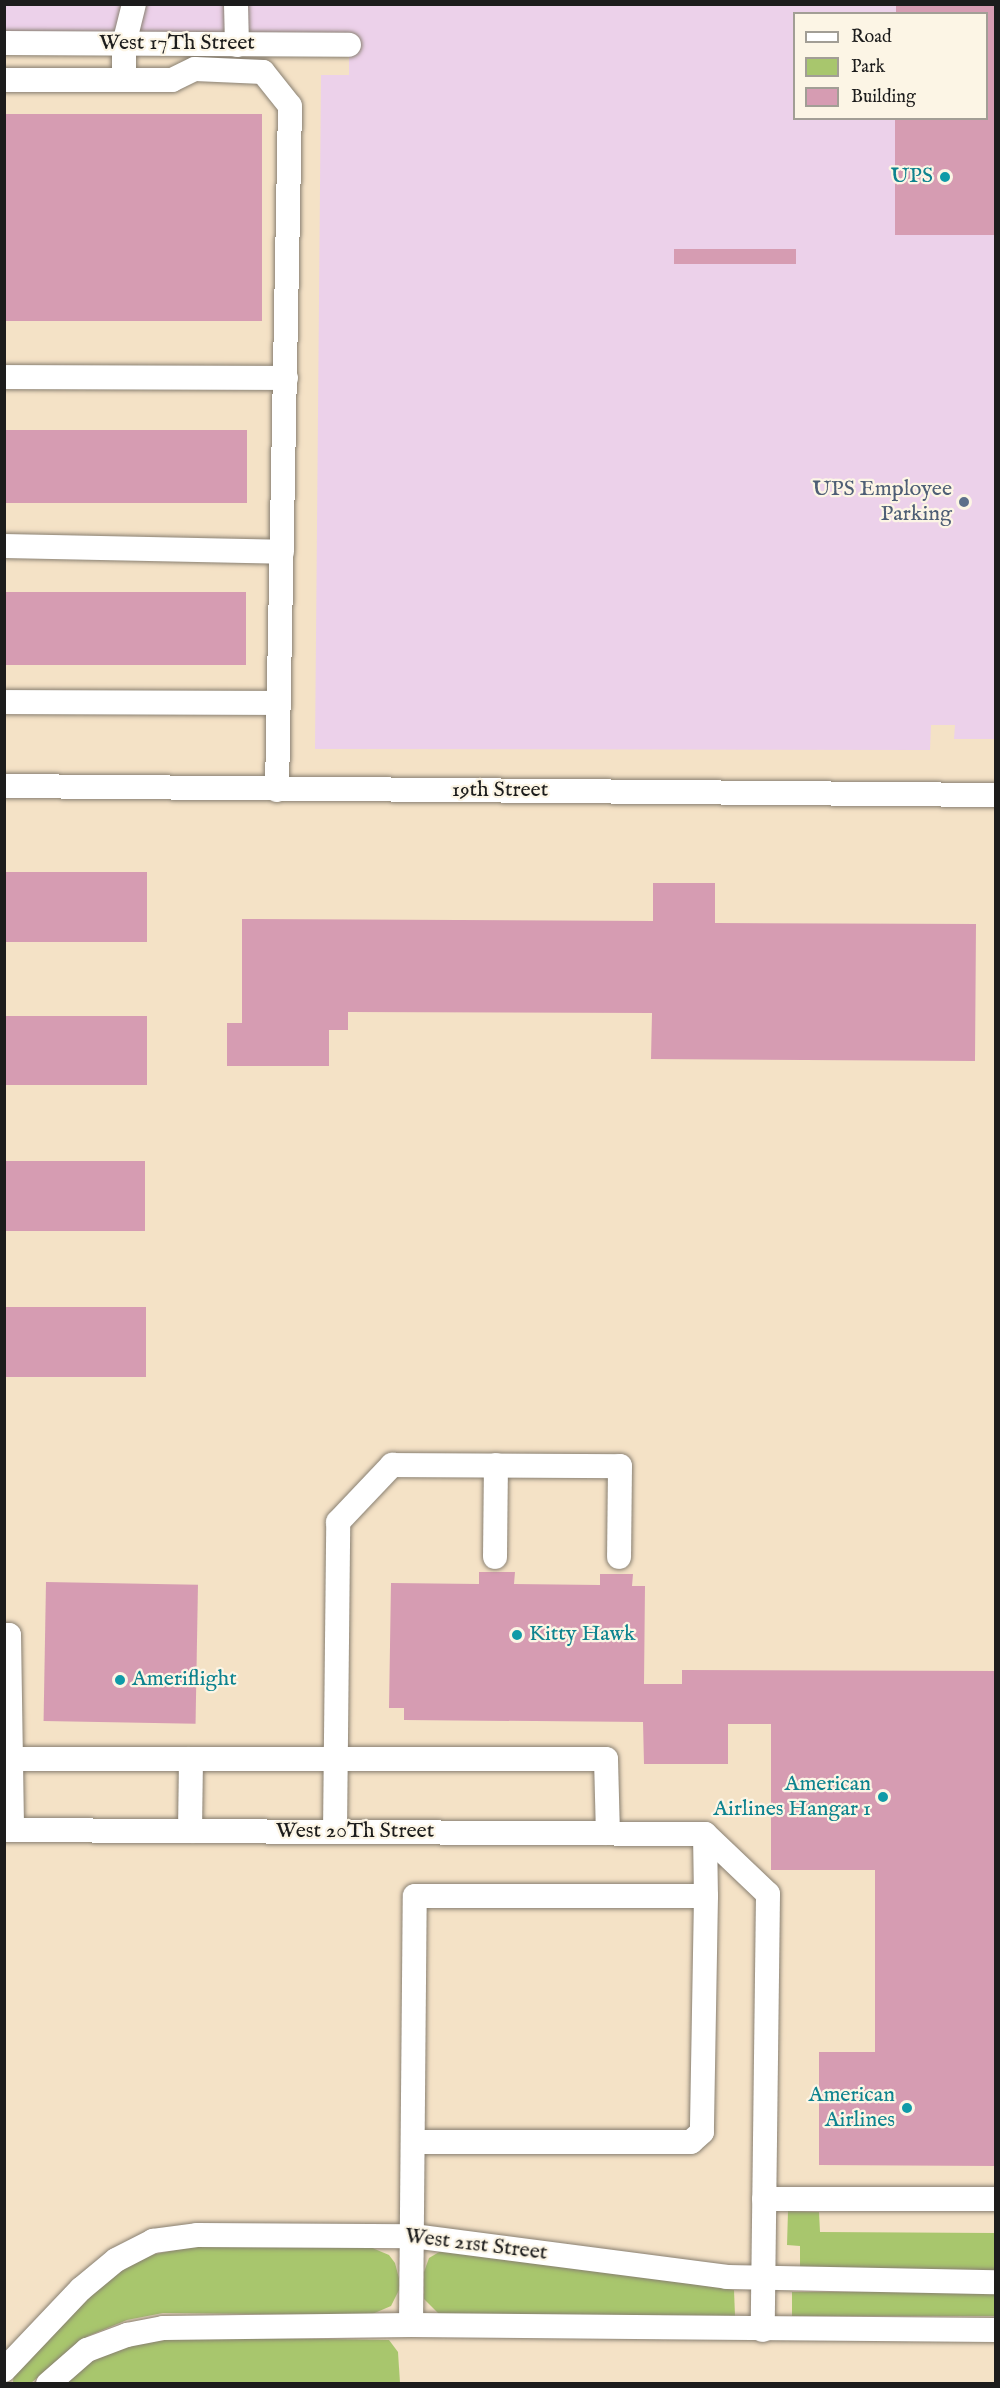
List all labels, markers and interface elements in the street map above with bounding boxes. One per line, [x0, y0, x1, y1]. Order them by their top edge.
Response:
legend [793, 12, 988, 120]
text: Road [851, 26, 892, 49]
street label: West 17Th Street [99, 31, 255, 57]
text: Park [851, 56, 885, 79]
text: Building [851, 86, 916, 109]
place label: UPS [890, 164, 933, 190]
marker: UPS [938, 170, 952, 184]
place label: UPS Employee Parking [812, 476, 952, 528]
marker: UPS Employee Parking [957, 495, 971, 509]
street label: 19th Street [452, 778, 548, 804]
place label: Kitty Hawk [529, 1622, 636, 1648]
marker: Kitty Hawk [510, 1628, 524, 1642]
place label: Ameriflight [132, 1667, 237, 1693]
marker: Ameriflight [113, 1673, 127, 1687]
place label: American Airlines Hangar 1 [713, 1771, 871, 1822]
marker: American Airlines Hangar 1 [876, 1790, 890, 1804]
street label: West 20Th Street [276, 1819, 434, 1845]
place label: American Airlines [809, 2082, 895, 2134]
marker: American Airlines [900, 2101, 914, 2115]
street label: West 21st Street [403, 2223, 549, 2267]

